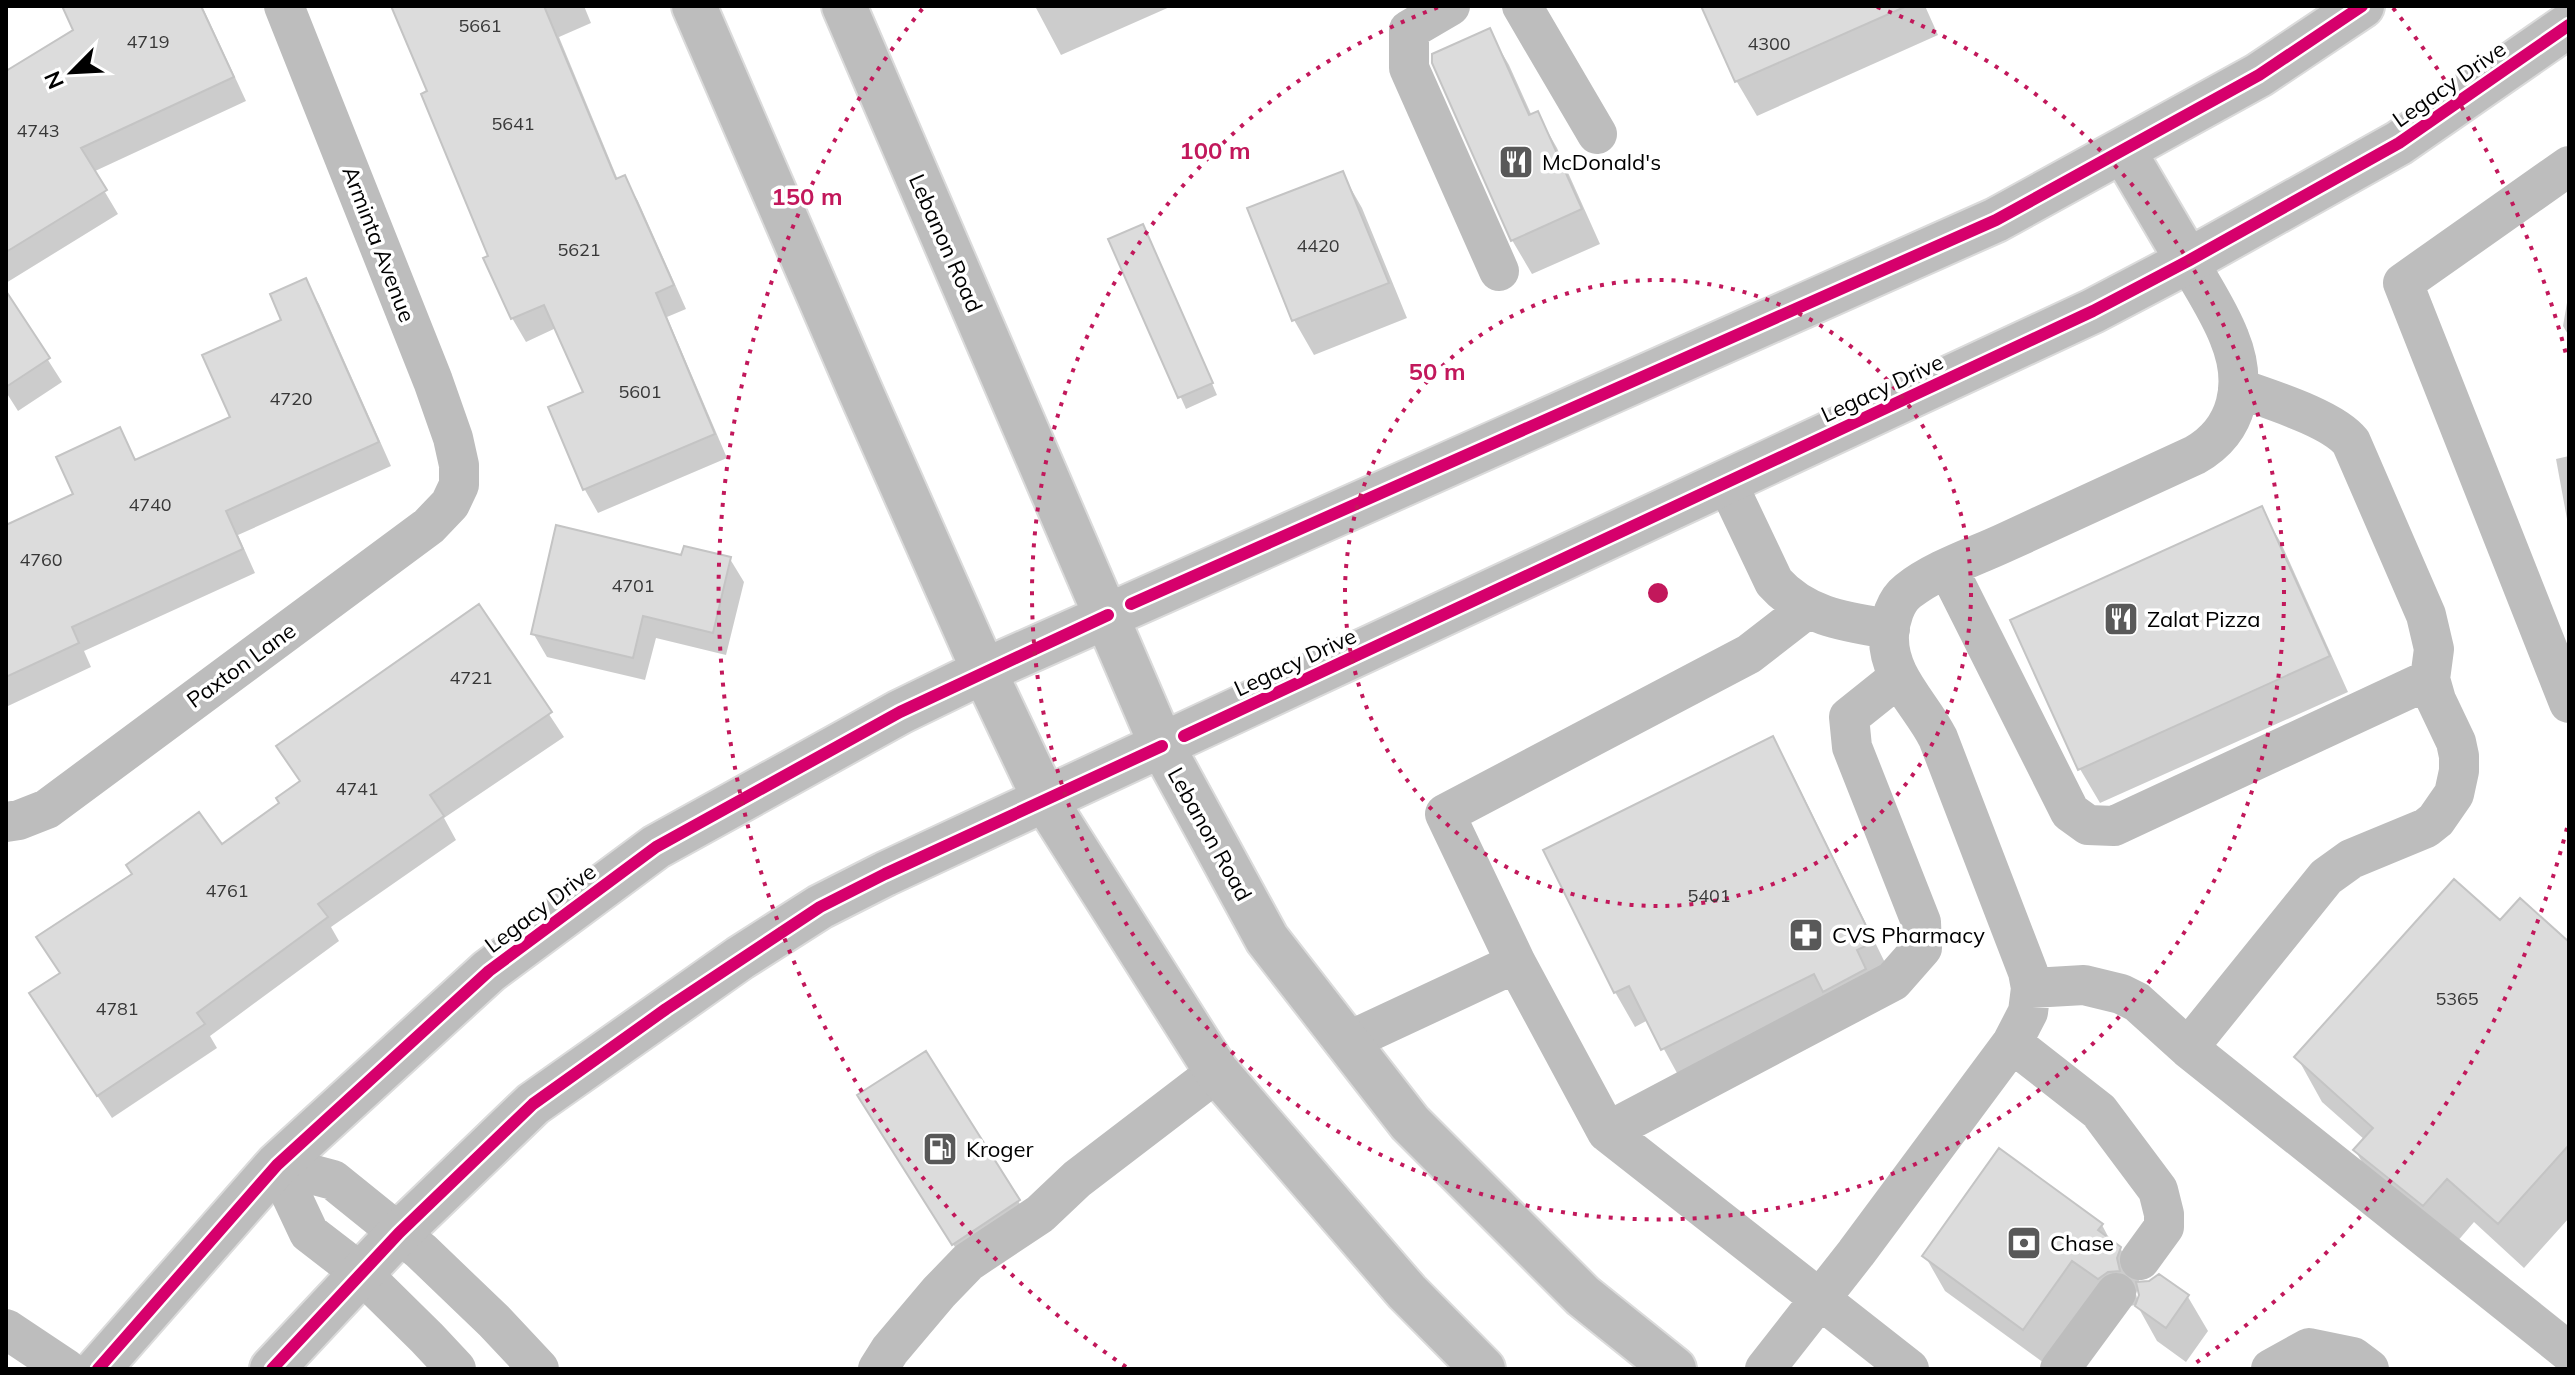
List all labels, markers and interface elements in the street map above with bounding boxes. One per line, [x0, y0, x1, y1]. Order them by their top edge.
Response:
house number: 5661 [458, 14, 502, 37]
house number: 4719 [126, 30, 170, 53]
north arrow [32, 32, 112, 112]
house number: 4300 [1747, 32, 1791, 55]
street label: Legacy Drive [2387, 35, 2511, 133]
text: N [38, 67, 70, 93]
house number: 5641 [491, 112, 535, 135]
house number: 4743 [16, 119, 60, 142]
text: 100 m [1179, 135, 1251, 165]
restaurant icon: McDonald's [1497, 143, 1535, 181]
place label: McDonald's [1542, 148, 1661, 176]
street label: Arminta Avenue [336, 162, 422, 326]
street label: Lebanon Road [903, 170, 989, 316]
text: 150 m [771, 181, 843, 211]
house number: 4420 [1296, 234, 1340, 257]
house number: 5621 [557, 238, 601, 261]
street label: Legacy Drive [1816, 347, 1948, 429]
text: 50 m [1409, 356, 1465, 386]
house number: 5601 [618, 380, 662, 403]
house number: 4720 [269, 387, 313, 410]
house number: 4740 [128, 493, 172, 516]
house number: 4760 [19, 548, 63, 571]
house number: 4701 [611, 574, 655, 597]
centre of rings [1644, 579, 1672, 607]
restaurant icon: Zalat Pizza [2102, 600, 2140, 638]
place label: Zalat Pizza [2147, 605, 2260, 633]
street label: Paxton Lane [181, 616, 301, 714]
street label: Legacy Drive [1229, 621, 1361, 703]
house number: 4721 [449, 666, 493, 689]
street label: Lebanon Road [1162, 762, 1258, 906]
house number: 4741 [335, 777, 379, 800]
street label: Legacy Drive [479, 857, 601, 959]
house number: 4761 [205, 879, 249, 902]
house number: 5401 [1687, 884, 1731, 907]
pharmacy icon: CVS Pharmacy [1787, 916, 1825, 954]
place label: CVS Pharmacy [1832, 921, 1985, 949]
house number: 5365 [2435, 987, 2479, 1010]
house number: 4781 [95, 997, 139, 1020]
fuel station icon: Kroger [921, 1130, 959, 1168]
place label: Kroger [966, 1135, 1034, 1163]
bank icon: Chase [2005, 1224, 2043, 1262]
place label: Chase [2050, 1229, 2114, 1257]

